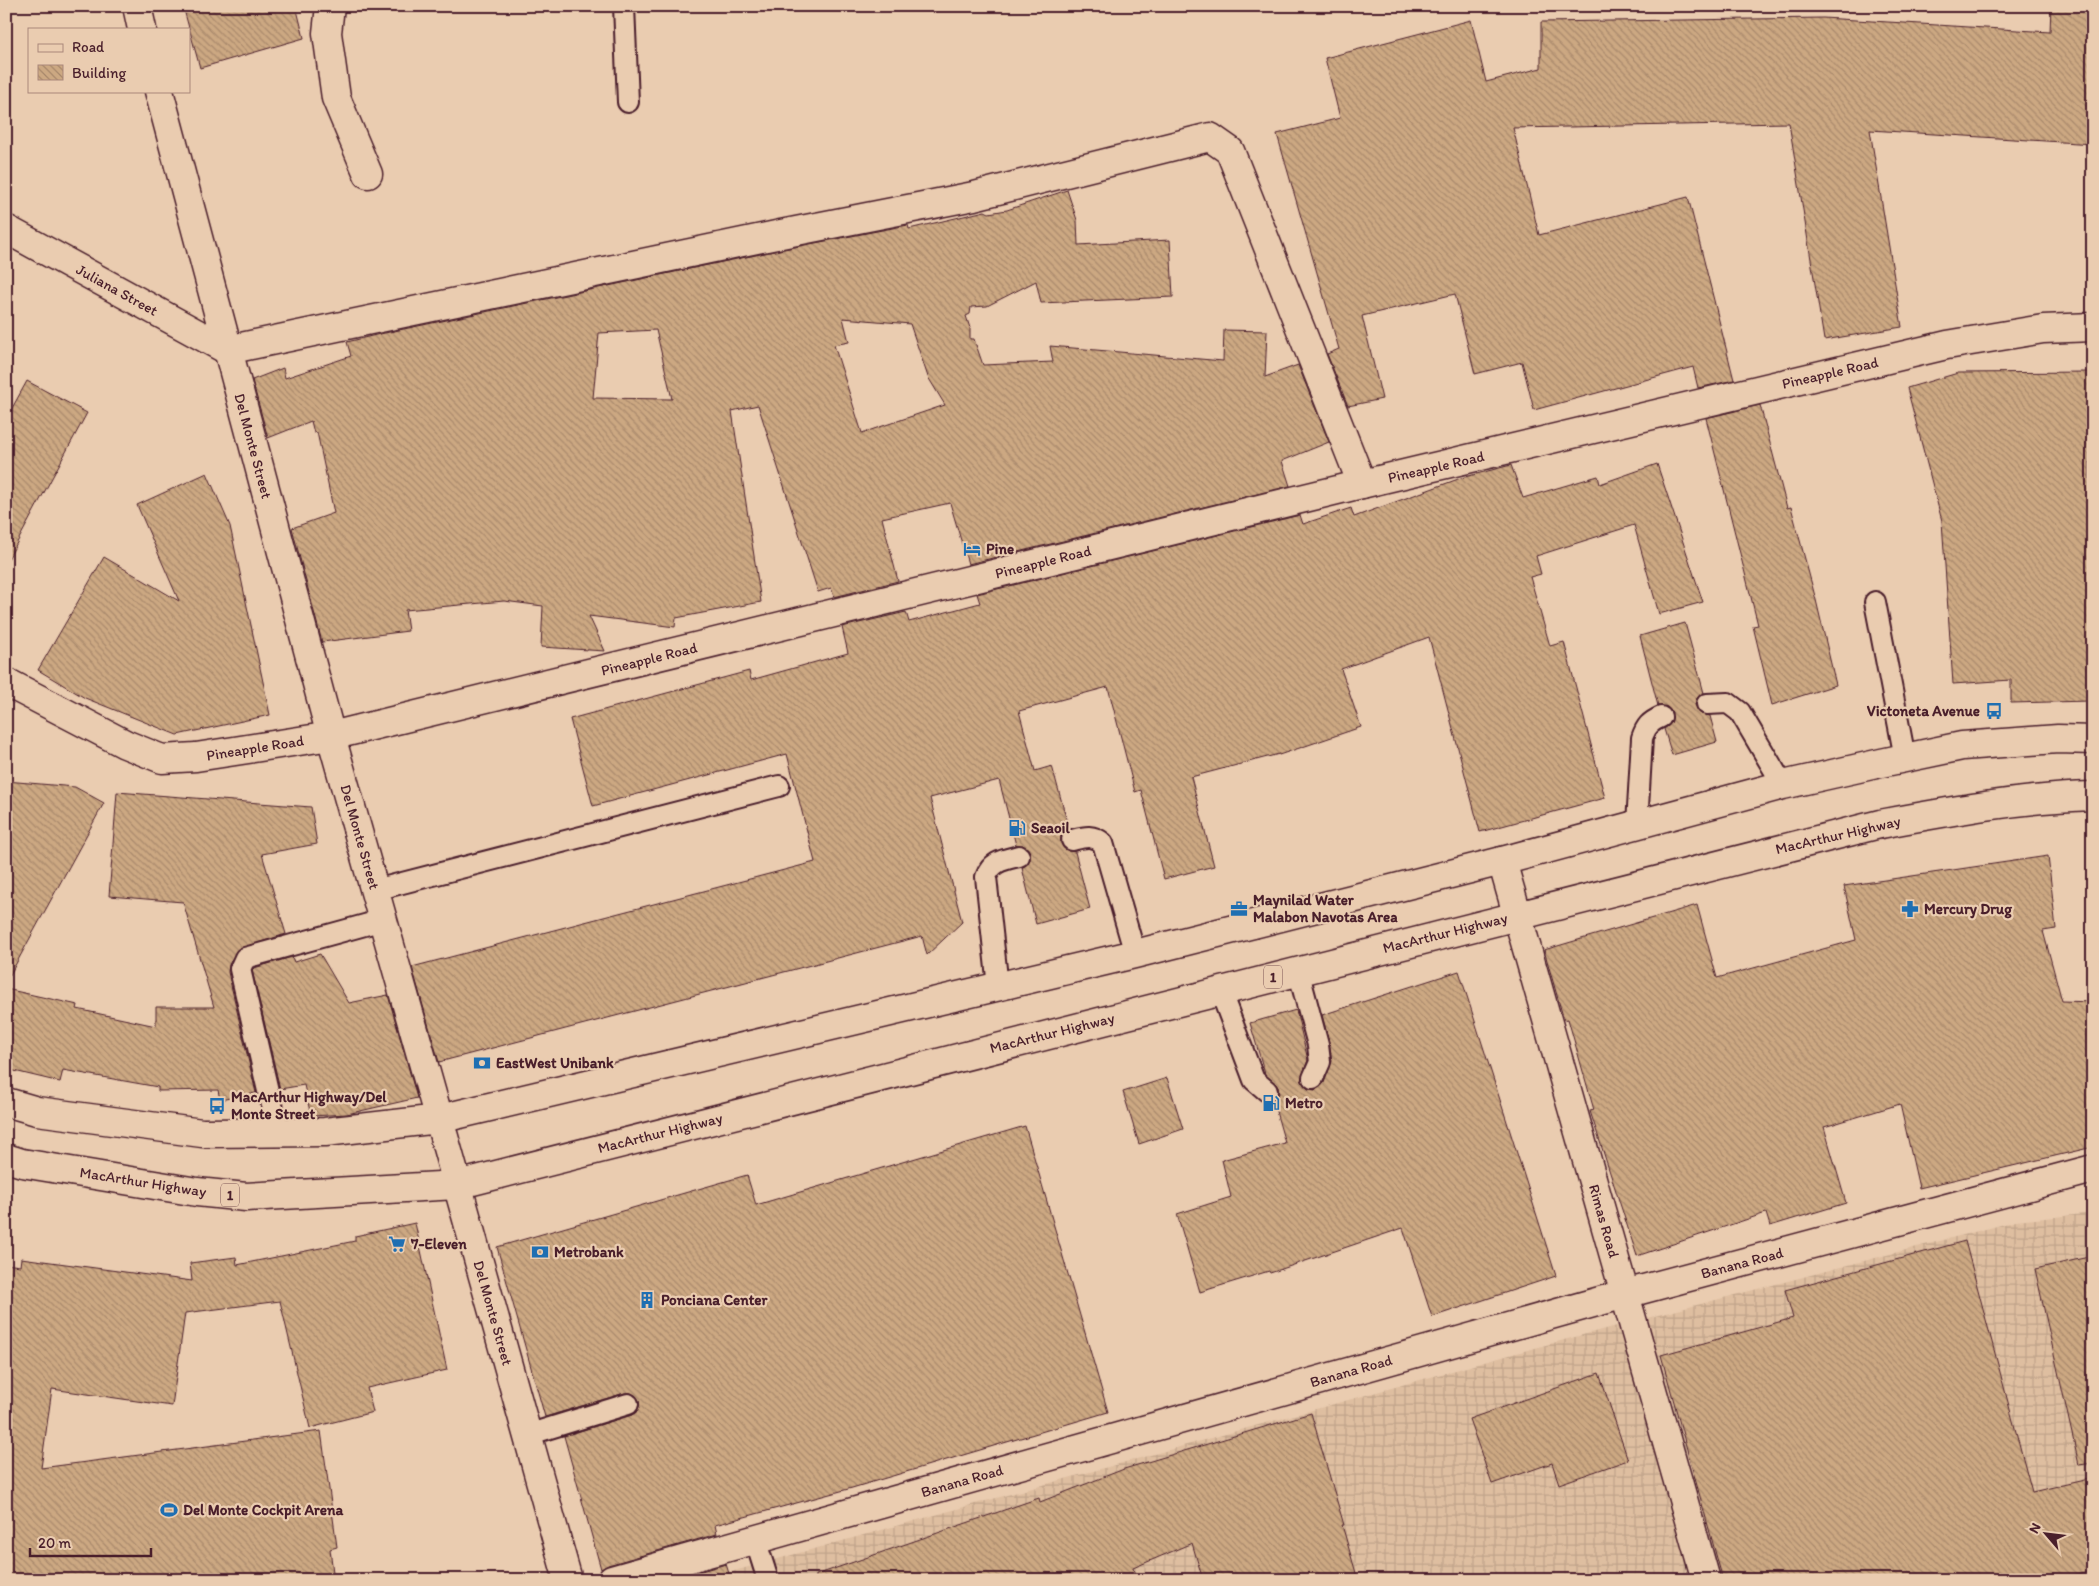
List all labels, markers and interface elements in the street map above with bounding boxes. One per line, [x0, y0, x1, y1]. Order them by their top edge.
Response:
legend [28, 28, 190, 92]
text: Road [72, 38, 105, 56]
text: Building [72, 64, 126, 82]
street label: Juliana Street [73, 260, 161, 320]
street label: Pineapple Road [1780, 353, 1880, 393]
street label: Del Monte Street [230, 391, 276, 501]
street label: Pineapple Road [1386, 447, 1486, 487]
hotel icon: Pine [962, 539, 982, 559]
place label: Pine [986, 540, 1014, 558]
street label: Pineapple Road [993, 541, 1093, 583]
street label: Pineapple Road [599, 638, 699, 680]
bus stop icon: Victoneta Avenue [1984, 701, 2004, 721]
place label: Victoneta Avenue [1867, 702, 1980, 720]
street label: Pineapple Road [205, 731, 305, 765]
street label: Del Monte Street [336, 782, 384, 892]
street label: MacArthur Highway [1774, 812, 1902, 858]
fuel station icon: Seaoil [1007, 818, 1027, 838]
place label: Seaoil [1031, 819, 1070, 837]
place label: Maynilad Water Malabon Navotas Area [1253, 891, 1398, 926]
office icon: Maynilad Water Malabon Navotas Area [1229, 899, 1249, 919]
pharmacy icon: Mercury Drug [1900, 899, 1920, 919]
place label: Mercury Drug [1924, 900, 2012, 919]
street label: MacArthur Highway [1381, 909, 1509, 957]
road number: 1 [1264, 966, 1282, 989]
street label: MacArthur Highway [988, 1009, 1116, 1057]
bank icon: EastWest Unibank [472, 1053, 492, 1073]
place label: EastWest Unibank [496, 1054, 614, 1072]
place label: MacArthur Highway/Del Monte Street [231, 1088, 387, 1123]
fuel station icon: Metro [1261, 1093, 1281, 1113]
place label: Metro [1285, 1094, 1323, 1112]
bus stop icon: MacArthur Highway/Del Monte Street [207, 1096, 227, 1116]
street label: MacArthur Highway [596, 1109, 724, 1157]
street label: MacArthur Highway [78, 1163, 208, 1201]
street label: Rimas Road [1585, 1182, 1623, 1260]
road number: 1 [221, 1184, 239, 1206]
supermarket icon: 7-Eleven [387, 1234, 407, 1254]
place label: 7-Eleven [410, 1235, 467, 1253]
bank icon: Metrobank [530, 1242, 550, 1262]
place label: Metrobank [554, 1243, 624, 1261]
street label: Banana Road [1699, 1243, 1785, 1283]
street label: Del Monte Street [469, 1258, 517, 1368]
building icon: Ponciana Center [637, 1290, 657, 1310]
place label: Ponciana Center [661, 1291, 769, 1309]
street label: Banana Road [1308, 1351, 1394, 1391]
street label: Banana Road [919, 1461, 1005, 1501]
sports icon: Del Monte Cockpit Arena [159, 1500, 179, 1520]
place label: Del Monte Cockpit Arena [183, 1501, 343, 1520]
north arrow [2022, 1508, 2072, 1558]
text: N [2025, 1520, 2045, 1536]
scale bar [30, 1526, 151, 1558]
text: 20 m [38, 1534, 72, 1552]

